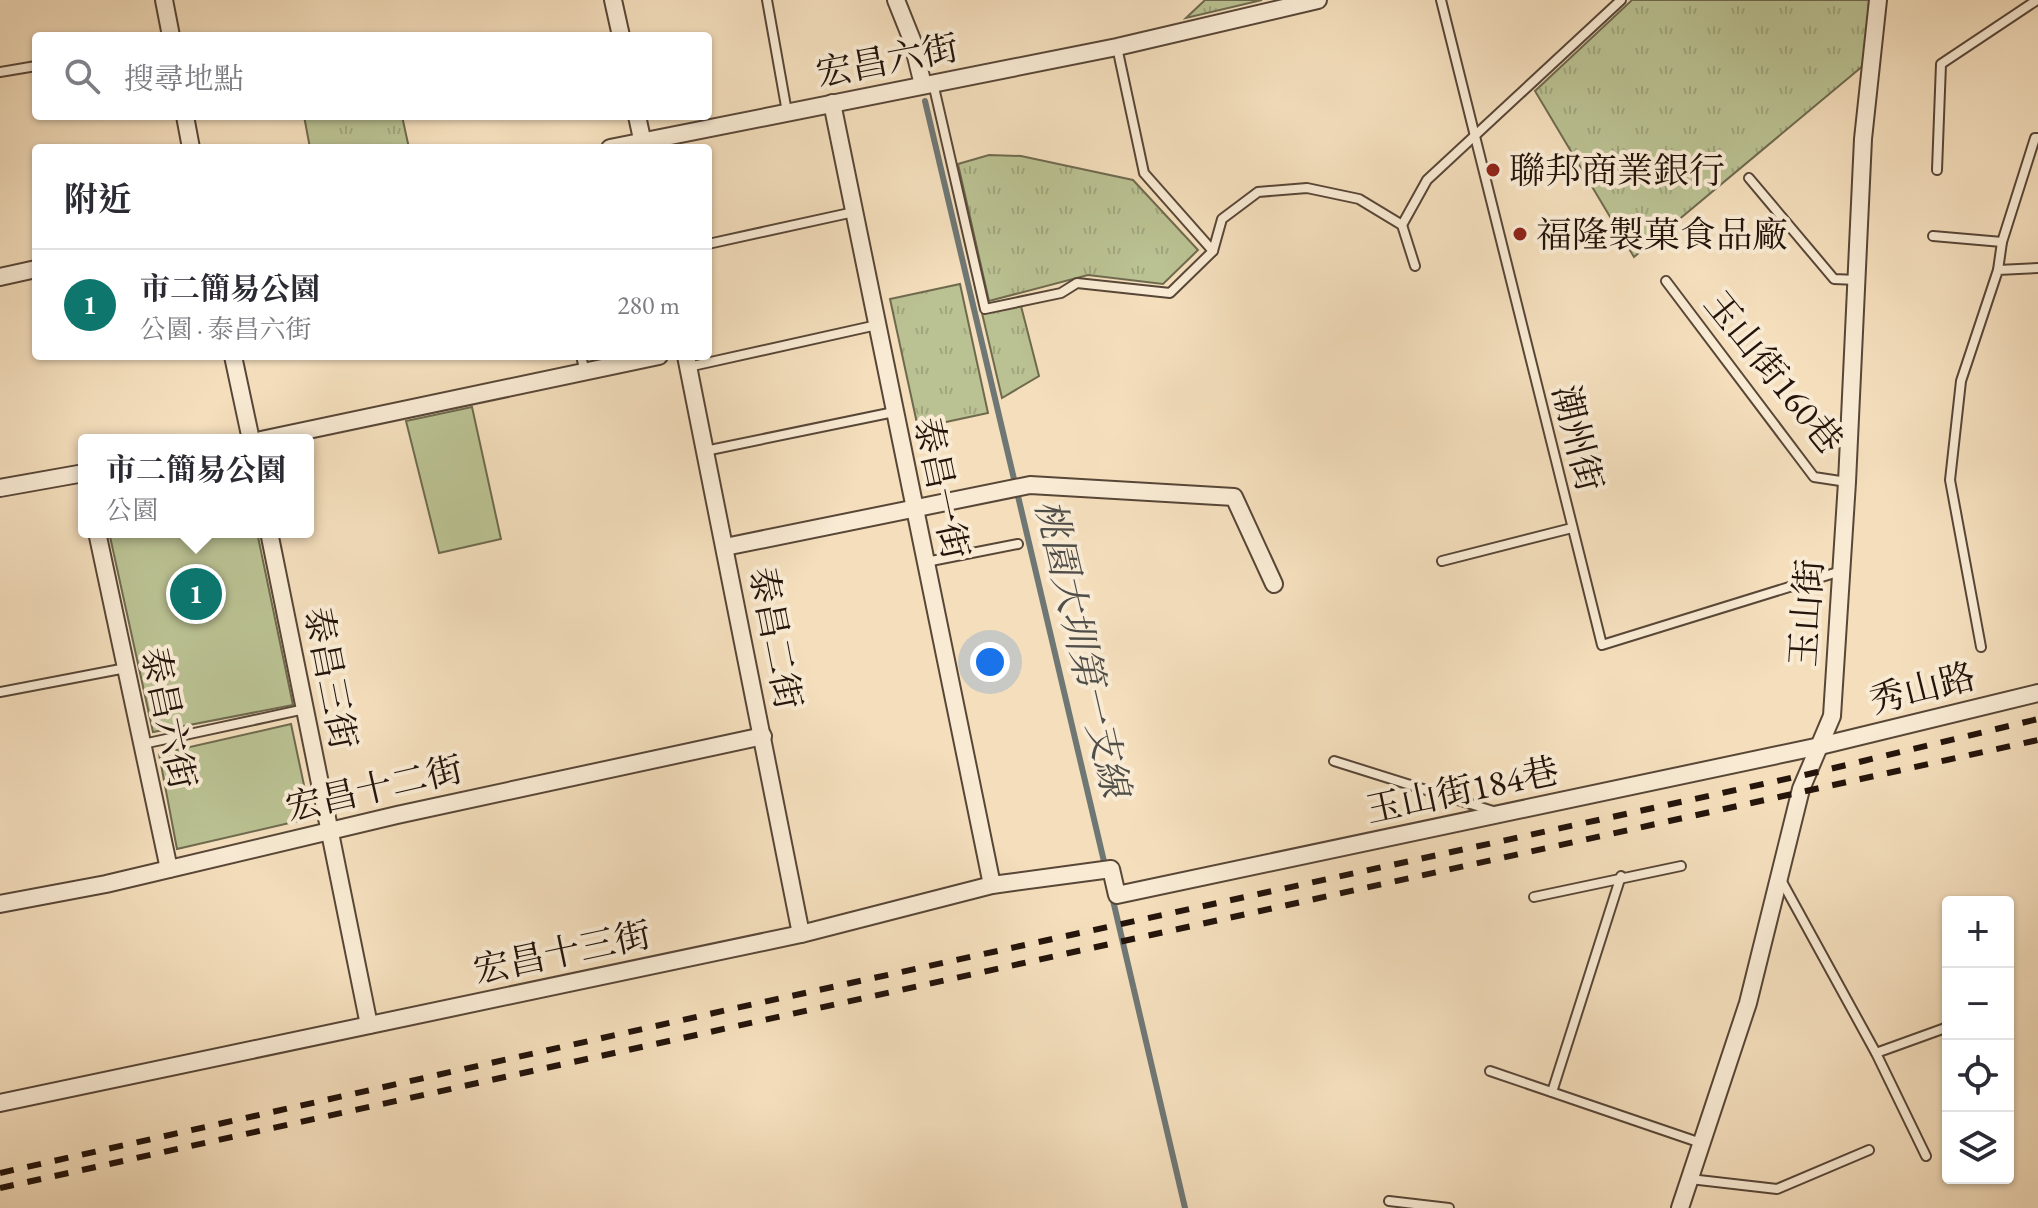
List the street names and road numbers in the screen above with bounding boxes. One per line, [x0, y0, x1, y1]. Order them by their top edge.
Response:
street label: 宏昌六街 [812, 23, 962, 97]
street label: 玉山街160巷 [1694, 281, 1854, 463]
street label: 潮州街 [1542, 380, 1614, 496]
street label: 泰昌一街 [904, 413, 980, 563]
street label: 玉山街 [1779, 557, 1833, 669]
street label: 泰昌二街 [739, 563, 813, 713]
street label: 泰昌三街 [294, 603, 368, 753]
street label: 泰昌六街 [131, 643, 207, 793]
street label: 秀山路 [1864, 652, 1980, 724]
street label: 宏昌十二街 [281, 745, 467, 831]
street label: 玉山街184巷 [1361, 747, 1563, 833]
street label: 宏昌十三街 [469, 910, 655, 994]

